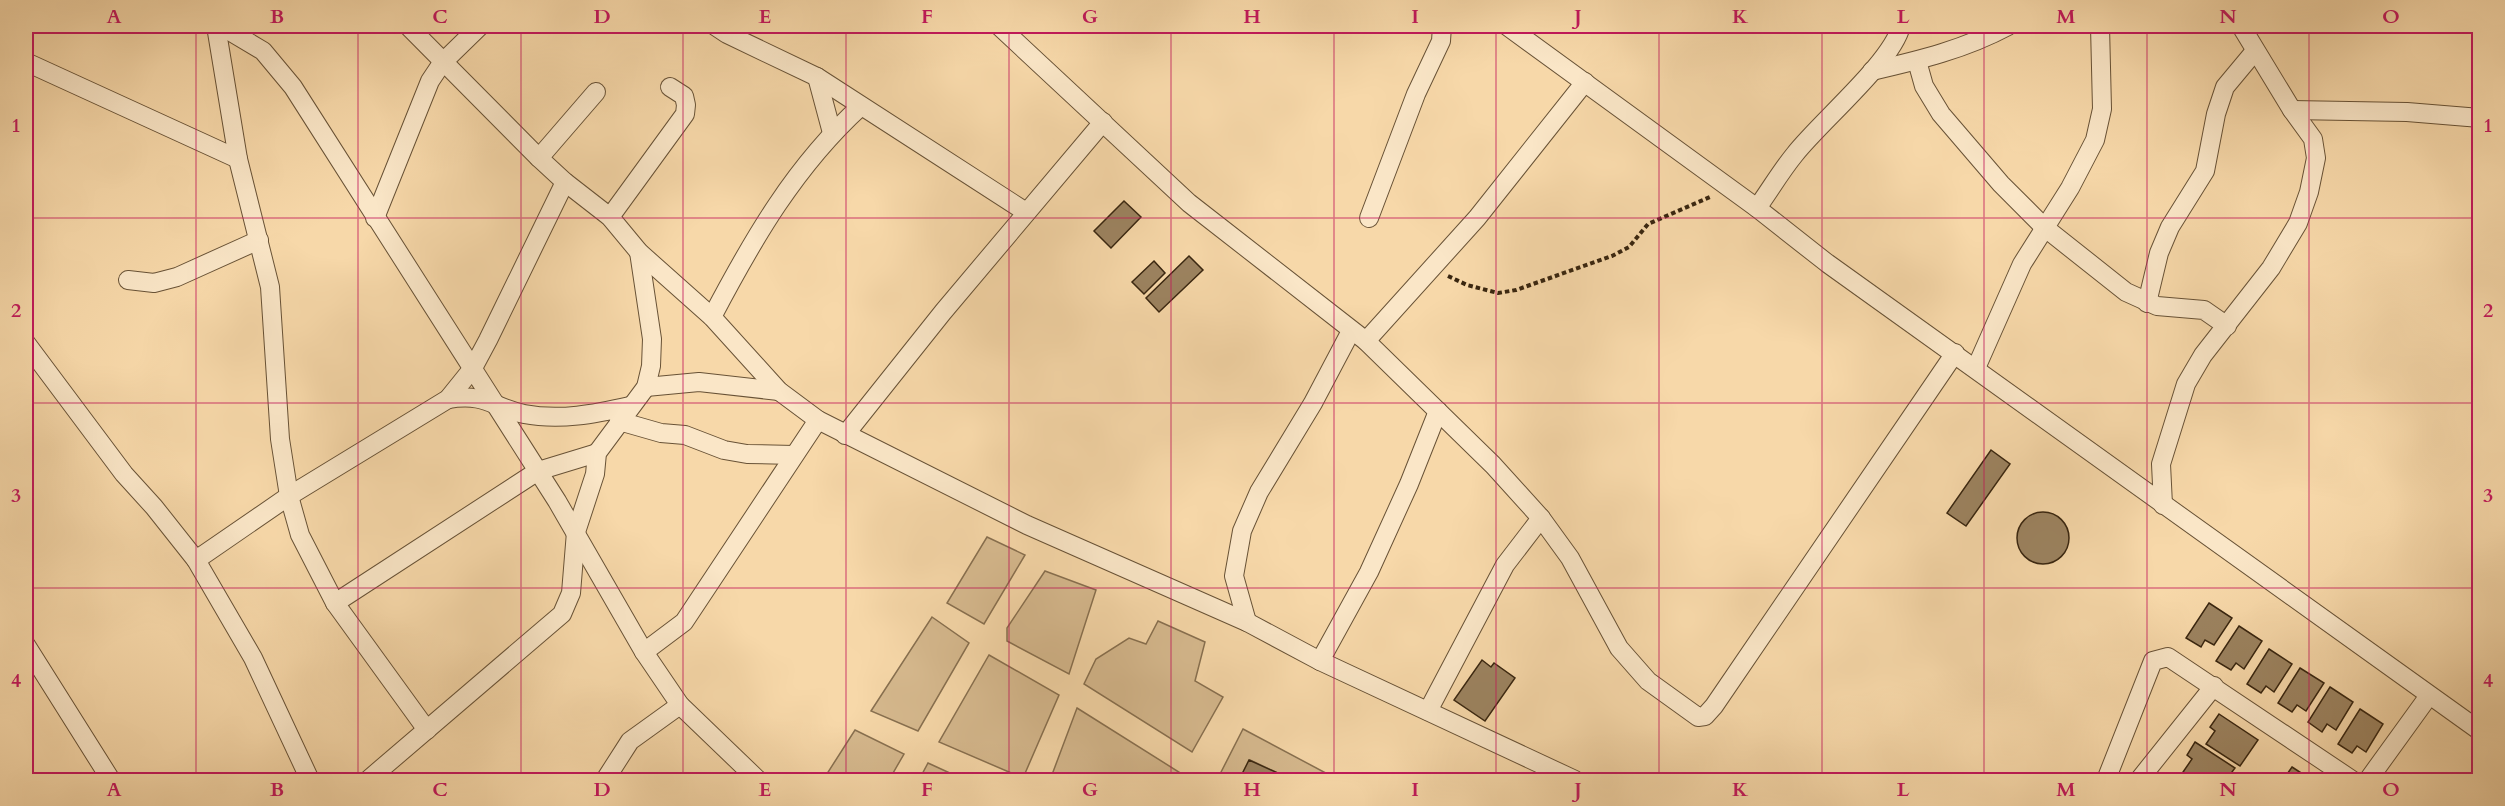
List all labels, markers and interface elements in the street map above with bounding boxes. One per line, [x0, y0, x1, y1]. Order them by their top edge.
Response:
text: A [106, 3, 122, 30]
text: B [270, 3, 284, 30]
text: C [432, 3, 448, 30]
text: D [593, 3, 611, 30]
text: E [759, 3, 771, 30]
text: F [921, 3, 933, 30]
text: G [1082, 3, 1098, 30]
text: H [1243, 3, 1261, 30]
text: I [1411, 3, 1419, 30]
text: J [1571, 3, 1582, 30]
text: K [1732, 3, 1749, 30]
text: L [1897, 3, 1910, 30]
text: M [2056, 3, 2076, 30]
text: N [2219, 3, 2237, 30]
text: O [2382, 3, 2400, 30]
text: 1 [11, 112, 21, 139]
text: 1 [2483, 112, 2493, 139]
text: 2 [11, 297, 21, 324]
text: 2 [2483, 297, 2493, 324]
text: 3 [11, 482, 21, 509]
text: 3 [2483, 482, 2493, 509]
text: 4 [11, 667, 21, 694]
text: 4 [2483, 667, 2493, 694]
text: A [106, 776, 122, 803]
text: B [270, 776, 284, 803]
text: C [432, 776, 448, 803]
text: D [593, 776, 611, 803]
text: E [759, 776, 771, 803]
text: F [921, 776, 933, 803]
text: G [1082, 776, 1098, 803]
text: H [1243, 776, 1261, 803]
text: I [1411, 776, 1419, 803]
text: J [1571, 776, 1582, 803]
text: K [1732, 776, 1749, 803]
text: L [1897, 776, 1910, 803]
text: M [2056, 776, 2076, 803]
text: N [2219, 776, 2237, 803]
text: O [2382, 776, 2400, 803]

